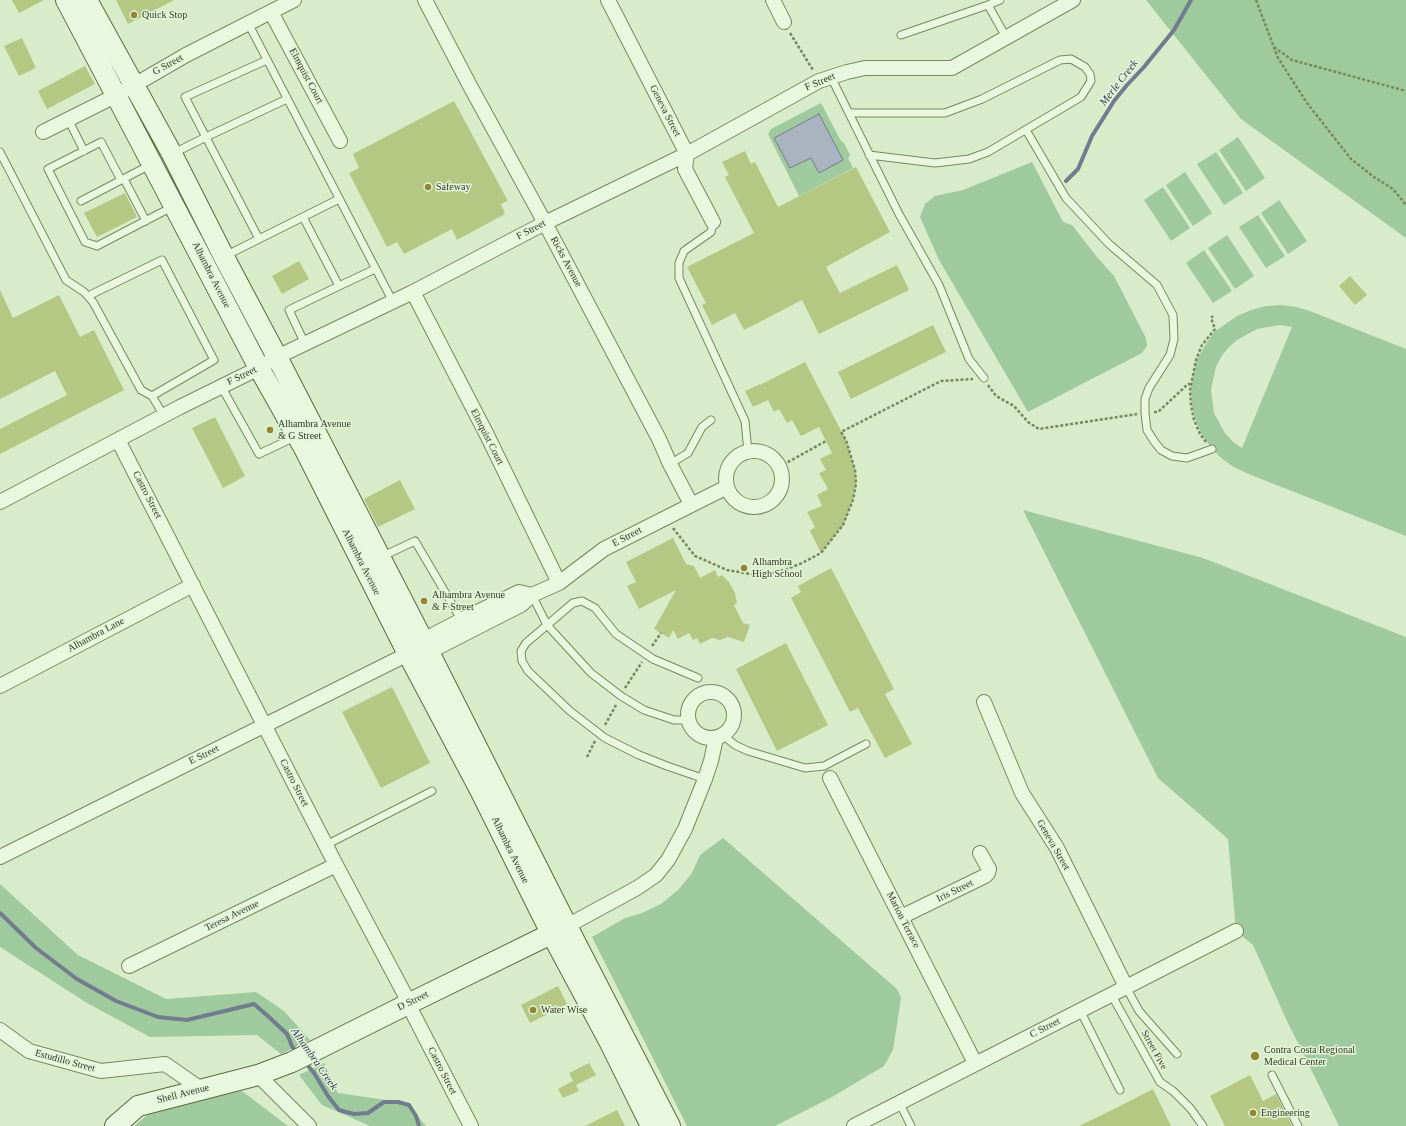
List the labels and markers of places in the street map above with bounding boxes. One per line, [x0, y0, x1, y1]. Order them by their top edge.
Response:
place label: Quick Stop [142, 9, 187, 21]
marker: Quick Stop [129, 10, 139, 20]
place label: Safeway [436, 181, 470, 193]
marker: Safeway [423, 182, 433, 192]
place label: Alhambra Avenue & G Street [278, 418, 351, 442]
marker: Alhambra Avenue & G Street [265, 425, 275, 435]
place label: Alhambra High School [752, 556, 802, 580]
marker: Alhambra High School [739, 563, 749, 573]
place label: Alhambra Avenue & F Street [432, 589, 505, 612]
marker: Alhambra Avenue & F Street [419, 596, 429, 606]
place label: Water Wise [541, 1004, 587, 1016]
marker: Water Wise [528, 1005, 538, 1015]
place label: Contra Costa Regional Medical Center [1264, 1044, 1355, 1068]
marker: Contra Costa Regional Medical Center [1249, 1050, 1261, 1062]
place label: Engineering [1261, 1107, 1310, 1119]
marker: Engineering [1248, 1108, 1258, 1118]

